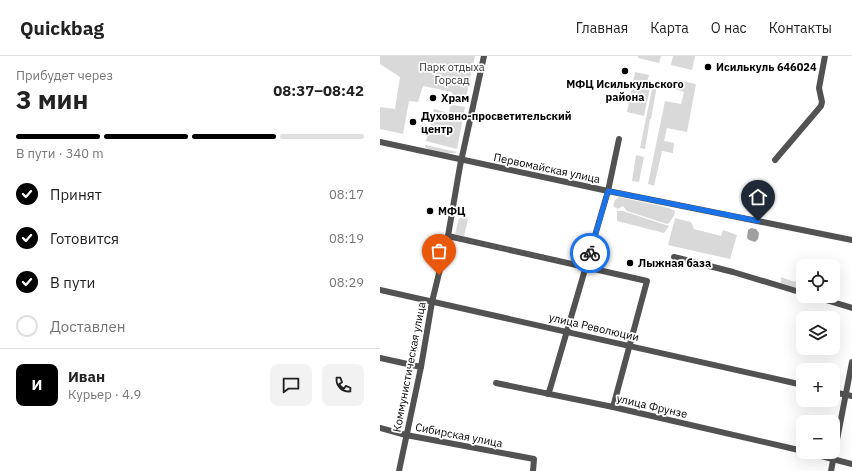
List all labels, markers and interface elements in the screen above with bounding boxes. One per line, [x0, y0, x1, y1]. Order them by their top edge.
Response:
text: Quickbag [20, 16, 104, 40]
text: Главная [576, 19, 628, 37]
text: Карта [650, 19, 689, 37]
text: О нас [711, 19, 747, 37]
text: Контакты [769, 19, 832, 37]
park label: Парк отдыха Горсад [419, 60, 485, 87]
place label: Исилькуль 646024 [716, 60, 817, 74]
marker: Исилькуль 646024 [703, 62, 713, 72]
marker: МФЦ Исилькульского района [620, 66, 630, 76]
text: Прибудет через [16, 67, 113, 84]
place label: МФЦ Исилькульского района [566, 77, 684, 104]
text: 08:37–08:42 [273, 81, 364, 100]
text: 3 мин [16, 82, 88, 116]
place label: Храм [441, 91, 469, 105]
marker: Храм [428, 93, 438, 103]
place label: Духовно-просветительский центр [421, 109, 572, 136]
marker: Духовно-просветительский центр [408, 117, 418, 127]
text: В пути · 340 m [16, 145, 104, 162]
street label: Первомайская улица [492, 150, 602, 186]
pin [741, 180, 775, 221]
icon: check [16, 183, 38, 205]
text: Принят [50, 185, 102, 204]
text: 08:17 [329, 186, 364, 203]
icon: home [747, 186, 769, 208]
place label: МФЦ [438, 204, 466, 218]
marker: МФЦ [425, 206, 435, 216]
icon: check [16, 227, 38, 249]
text: Готовится [50, 229, 119, 248]
text: 08:19 [329, 230, 364, 247]
courier [570, 233, 610, 273]
pin [422, 234, 456, 275]
icon: bag [428, 240, 450, 262]
icon: bike [579, 242, 601, 264]
place label: Лыжная база [638, 256, 711, 270]
marker: Лыжная база [625, 258, 635, 268]
map controls [796, 259, 840, 459]
button: locate [796, 259, 840, 303]
icon: check [16, 271, 38, 293]
text: В пути [50, 273, 95, 292]
text: 08:29 [329, 274, 364, 291]
street label: Коммунистическая улица [389, 301, 429, 433]
street label: улица Революции [548, 310, 640, 344]
button: layers [796, 311, 840, 355]
text: Доставлен [50, 317, 126, 336]
button: + [796, 363, 840, 407]
button: chat [270, 364, 312, 406]
button: phone [322, 364, 364, 406]
text: Иван [68, 367, 105, 386]
text: И [32, 375, 42, 394]
text: Курьер · 4.9 [68, 386, 141, 403]
street label: улица Фрунзе [615, 391, 689, 421]
button: − [796, 415, 840, 459]
street label: Сибирская улица [414, 420, 504, 450]

